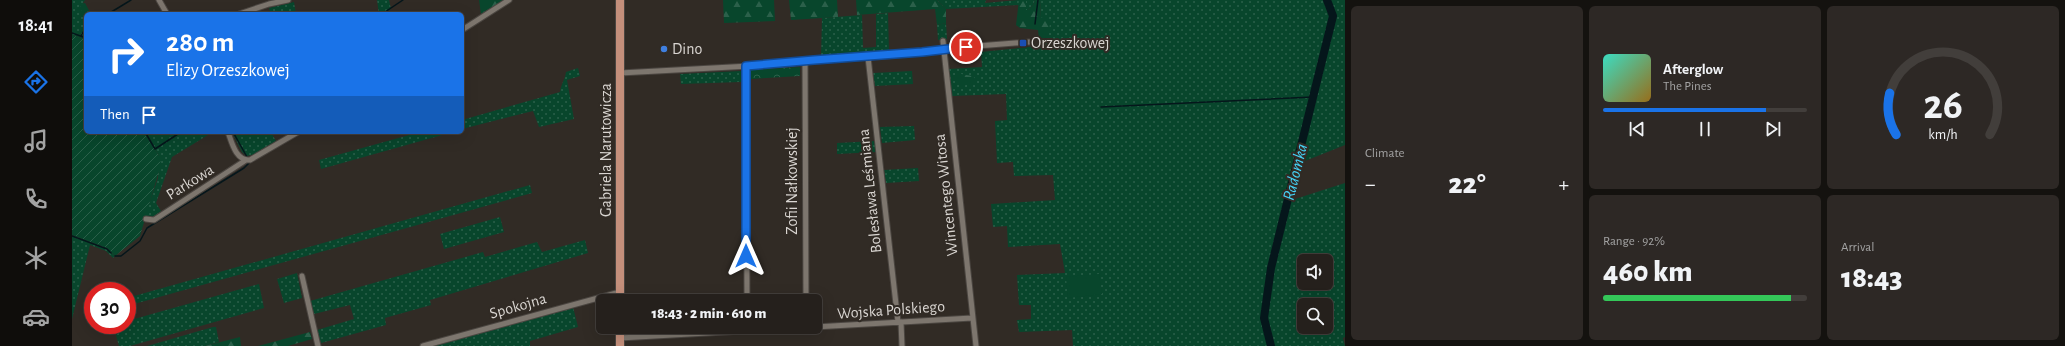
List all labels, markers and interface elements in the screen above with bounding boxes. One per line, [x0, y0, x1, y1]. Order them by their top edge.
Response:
text: 18:41 [18, 17, 54, 35]
icon: right [100, 28, 152, 80]
text: 280 m [166, 29, 234, 57]
pin [949, 30, 983, 64]
place label: Orzeszkowej [1031, 35, 1109, 52]
icon: arrive [955, 36, 977, 58]
marker: Orzeszkowej [1018, 38, 1028, 48]
place label: Dino [672, 41, 702, 57]
marker: Dino [659, 44, 669, 54]
text: Elizy Orzeszkowej [166, 62, 290, 80]
text: Afterglow [1663, 62, 1723, 77]
icon: directions [22, 68, 50, 96]
text: The Pines [1663, 80, 1712, 93]
street label: Gabriela Narutowicza [598, 83, 614, 217]
text: 26 [1923, 85, 1963, 126]
icon: arrive [138, 104, 160, 126]
text: Then [100, 107, 130, 122]
icon: previous [1626, 118, 1648, 140]
icon: pause [1694, 118, 1716, 140]
icon: next [1762, 118, 1784, 140]
icon: music [22, 127, 50, 155]
street label: Zofii Nałkowskiej [784, 127, 801, 235]
street label: Bolesława Leśmiana [856, 128, 884, 254]
text: km/h [1928, 128, 1958, 142]
street label: Wincentego Witosa [932, 133, 960, 257]
water label: Radomka [1280, 142, 1310, 202]
text: Climate [1365, 147, 1404, 160]
street label: Parkowa [163, 161, 217, 203]
text: 22° [1448, 169, 1486, 199]
text: − [1365, 173, 1376, 195]
text: + [1558, 173, 1569, 195]
icon: phone [22, 185, 50, 213]
position arrow [725, 235, 767, 277]
text: Range · 92% [1603, 235, 1665, 248]
text: Arrival [1841, 241, 1874, 254]
icon: climate [22, 244, 50, 272]
map controls [1297, 254, 1333, 334]
button: sound [1297, 254, 1333, 290]
text: 460 km [1603, 257, 1693, 287]
text: 18:43 [1841, 263, 1903, 293]
speed limit sign: 30 [84, 282, 136, 334]
street label: Spokojna [488, 290, 549, 323]
street label: Wojska Polskiego [837, 298, 946, 323]
button: search [1297, 298, 1333, 334]
icon: car [22, 303, 50, 331]
text: 18:43 · 2 min · 610 m [652, 306, 766, 321]

